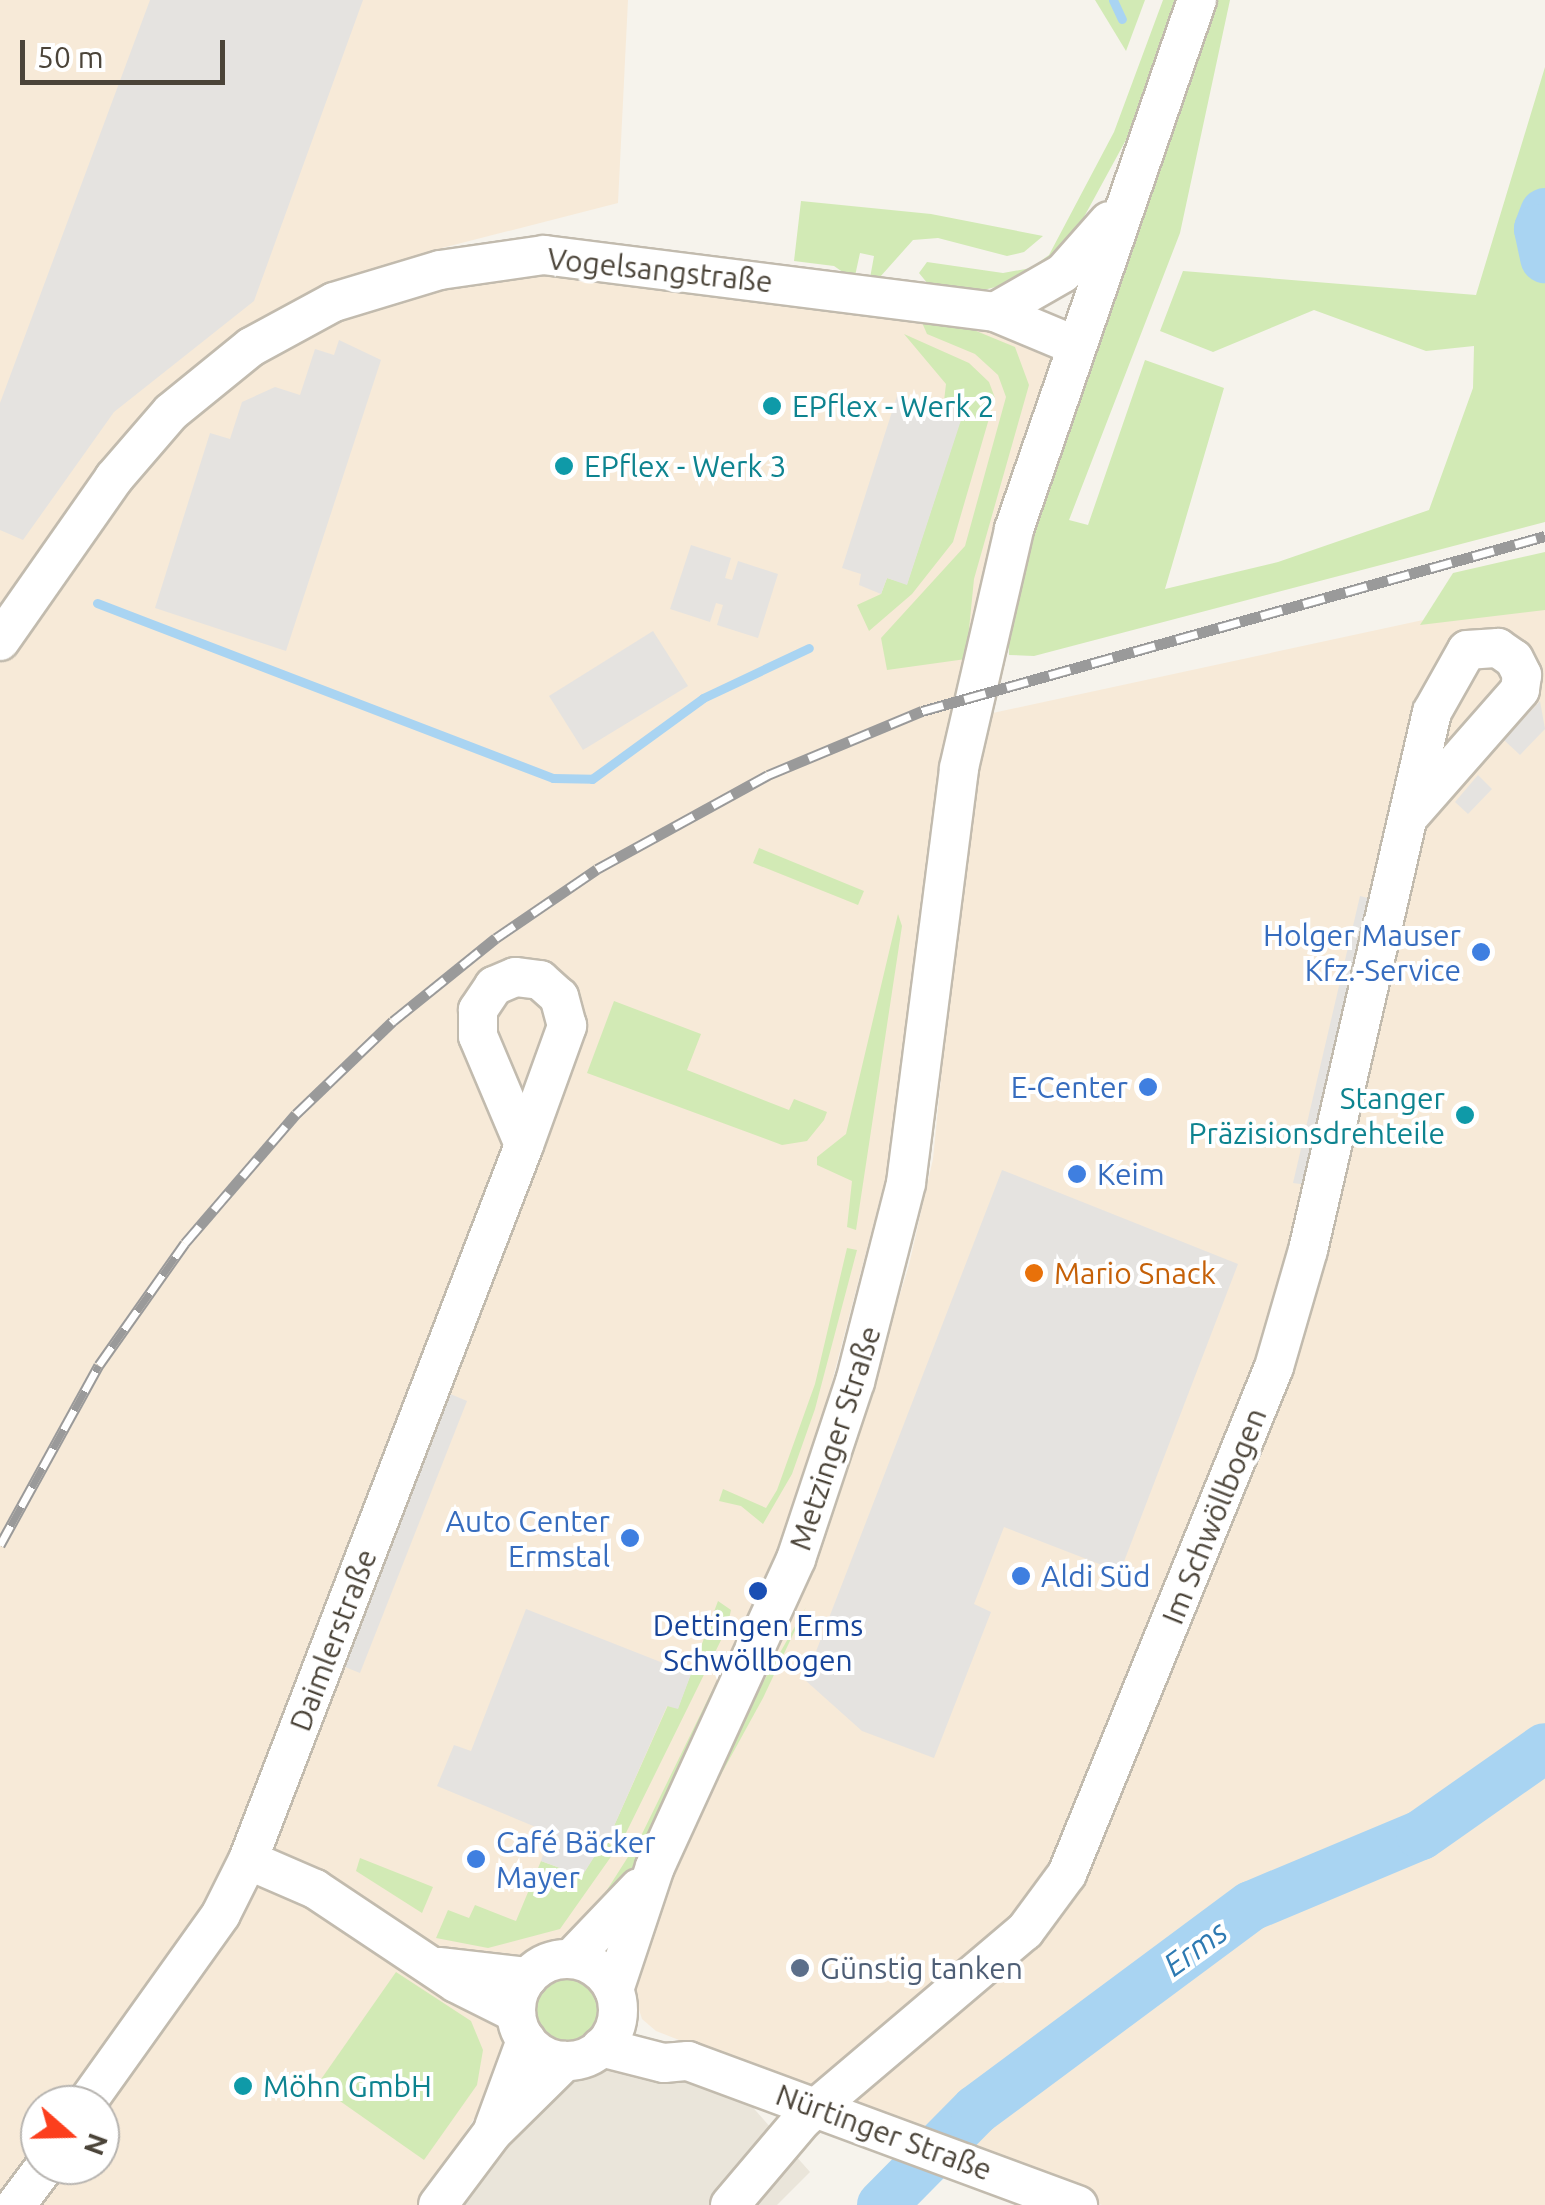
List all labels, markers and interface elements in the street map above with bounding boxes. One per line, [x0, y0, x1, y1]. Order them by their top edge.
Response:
scale bar [25, 20, 230, 82]
text: 50 m [37, 40, 104, 74]
street label: Vogelsangstraße [546, 240, 774, 300]
place label: EPflex - Werk 2 [792, 388, 994, 424]
marker: EPflex - Werk 2 [761, 395, 783, 417]
place label: EPflex - Werk 3 [584, 448, 786, 484]
marker: EPflex - Werk 3 [553, 455, 575, 477]
place label: Holger Mauser Kfz.-Service [1263, 917, 1461, 988]
marker: Holger Mauser Kfz.-Service [1470, 941, 1492, 963]
place label: E-Center [1011, 1069, 1128, 1105]
marker: E-Center [1137, 1076, 1159, 1098]
place label: Stanger Präzisionsdrehteile [1189, 1080, 1445, 1150]
marker: Stanger Präzisionsdrehteile [1454, 1104, 1476, 1126]
place label: Keim [1097, 1156, 1165, 1192]
marker: Keim [1066, 1163, 1088, 1185]
place label: Mario Snack [1054, 1255, 1216, 1291]
marker: Mario Snack [1023, 1262, 1045, 1284]
street label: Metzinger Straße [782, 1321, 888, 1555]
street label: Im Schwöllbogen [1154, 1403, 1274, 1629]
place label: Auto Center Ermstal [446, 1503, 610, 1574]
marker: Auto Center Ermstal [619, 1527, 641, 1549]
street label: Daimlerstraße [282, 1544, 384, 1736]
place label: Aldi Süd [1041, 1558, 1150, 1594]
marker: Aldi Süd [1010, 1565, 1032, 1587]
marker: Dettingen Erms Schwöllbogen [747, 1580, 769, 1602]
place label: Dettingen Erms Schwöllbogen [653, 1607, 863, 1678]
place label: Café Bäcker Mayer [496, 1824, 656, 1894]
marker: Café Bäcker Mayer [465, 1848, 487, 1870]
water label: Erms [1156, 1912, 1234, 1984]
place label: Günstig tanken [820, 1950, 1023, 1986]
marker: Günstig tanken [789, 1957, 811, 1979]
place label: Möhn GmbH [263, 2068, 432, 2104]
marker: Möhn GmbH [232, 2075, 254, 2097]
street label: Nürtinger Straße [771, 2076, 997, 2188]
north arrow [20, 2085, 120, 2185]
text: N [79, 2130, 115, 2160]

